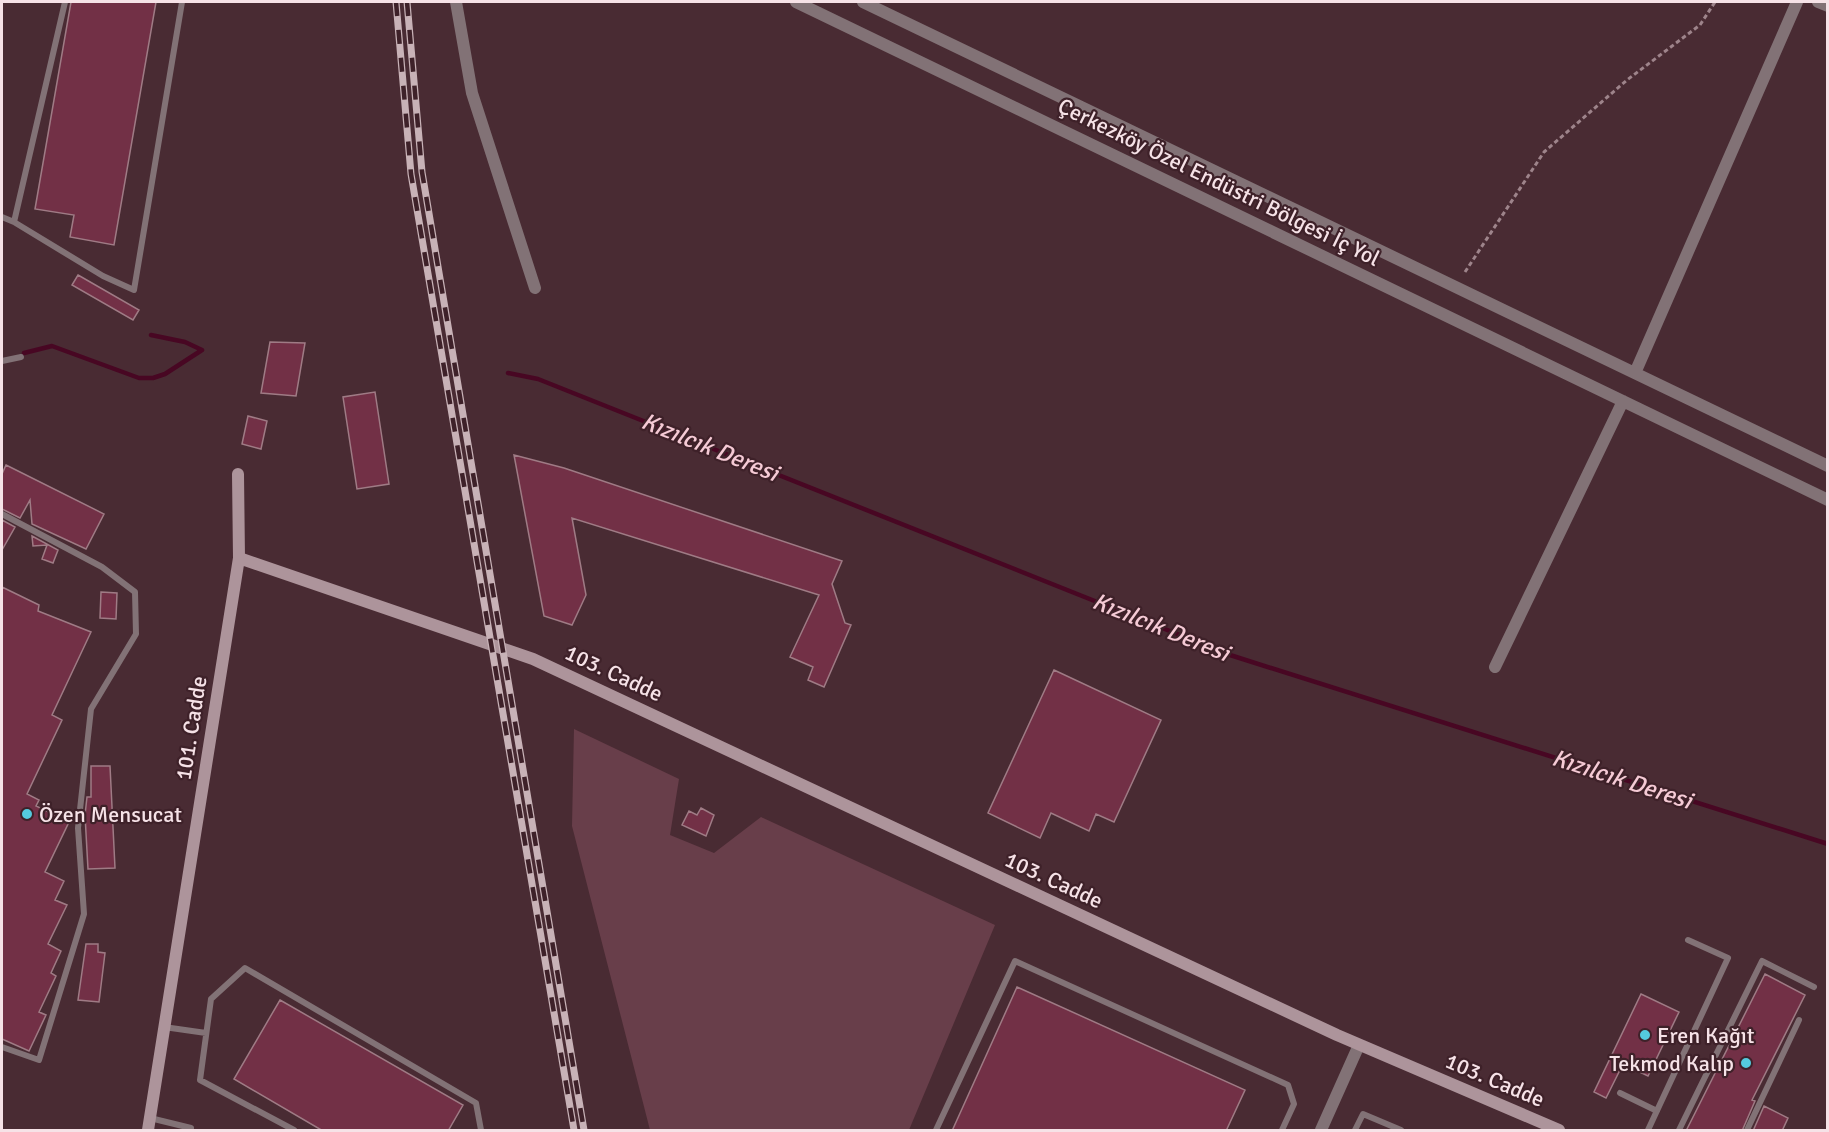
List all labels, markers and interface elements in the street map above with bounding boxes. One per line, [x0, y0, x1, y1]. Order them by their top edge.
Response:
street label: Çerkezköy Özel Endüstri Bölgesi İç Yol [1054, 92, 1384, 272]
water label: Kızılcık Deresi [637, 406, 785, 489]
water label: Kızılcık Deresi [1088, 586, 1236, 669]
street label: 103. Cadde [561, 639, 667, 707]
street label: 101. Cadde [169, 674, 213, 782]
water label: Kızılcık Deresi [1548, 742, 1698, 816]
place label: Özen Mensucat [39, 801, 182, 828]
marker: Özen Mensucat [20, 807, 34, 821]
street label: 103. Cadde [1001, 846, 1107, 914]
place label: Eren Kağıt [1657, 1022, 1755, 1049]
marker: Eren Kağıt [1638, 1028, 1652, 1042]
street label: 103. Cadde [1441, 1047, 1549, 1113]
place label: Tekmod Kalıp [1609, 1050, 1734, 1077]
marker: Tekmod Kalıp [1739, 1056, 1753, 1070]

